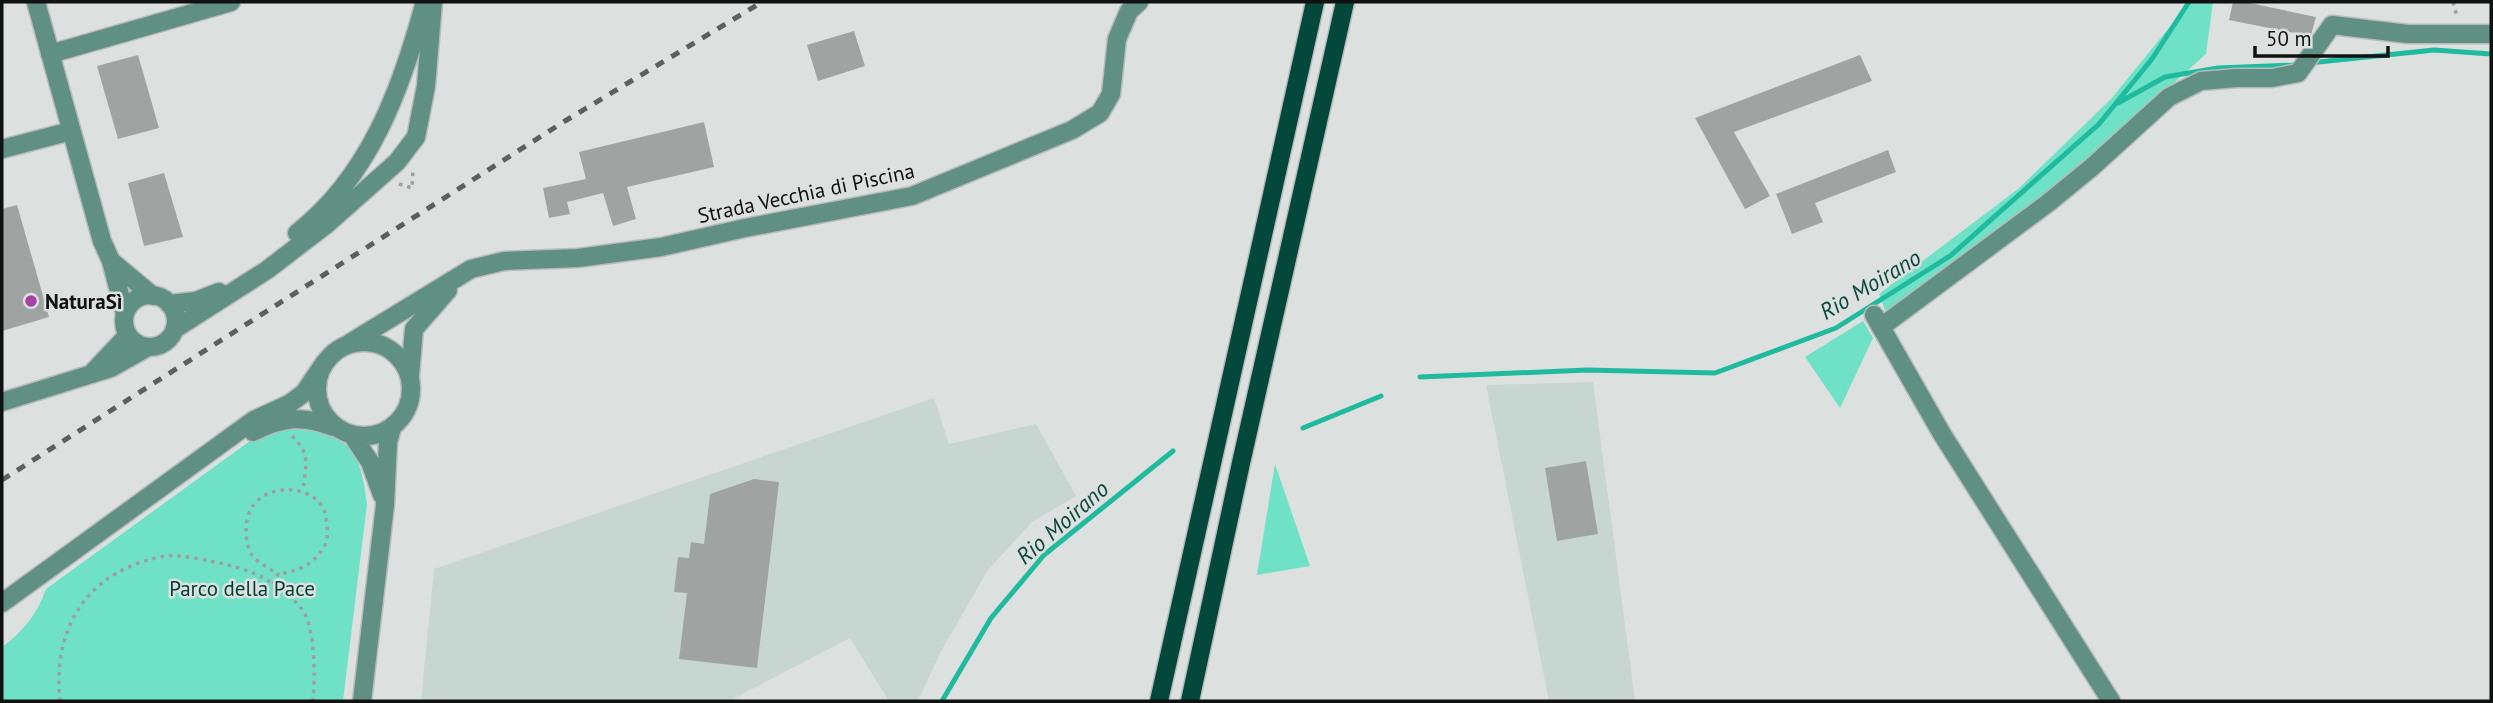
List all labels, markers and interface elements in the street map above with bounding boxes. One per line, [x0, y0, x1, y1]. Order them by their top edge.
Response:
scale bar [2255, 14, 2388, 58]
text: 50 m [2266, 25, 2312, 52]
street label: Strada Vecchia di Piscina [695, 157, 917, 229]
water label: Rio Moirano [1814, 242, 1926, 326]
place label: NaturaSì [45, 288, 122, 315]
marker: NaturaSì [23, 293, 39, 309]
water label: Rio Moirano [1010, 474, 1114, 570]
park label: Parco della Pace [169, 575, 315, 602]

